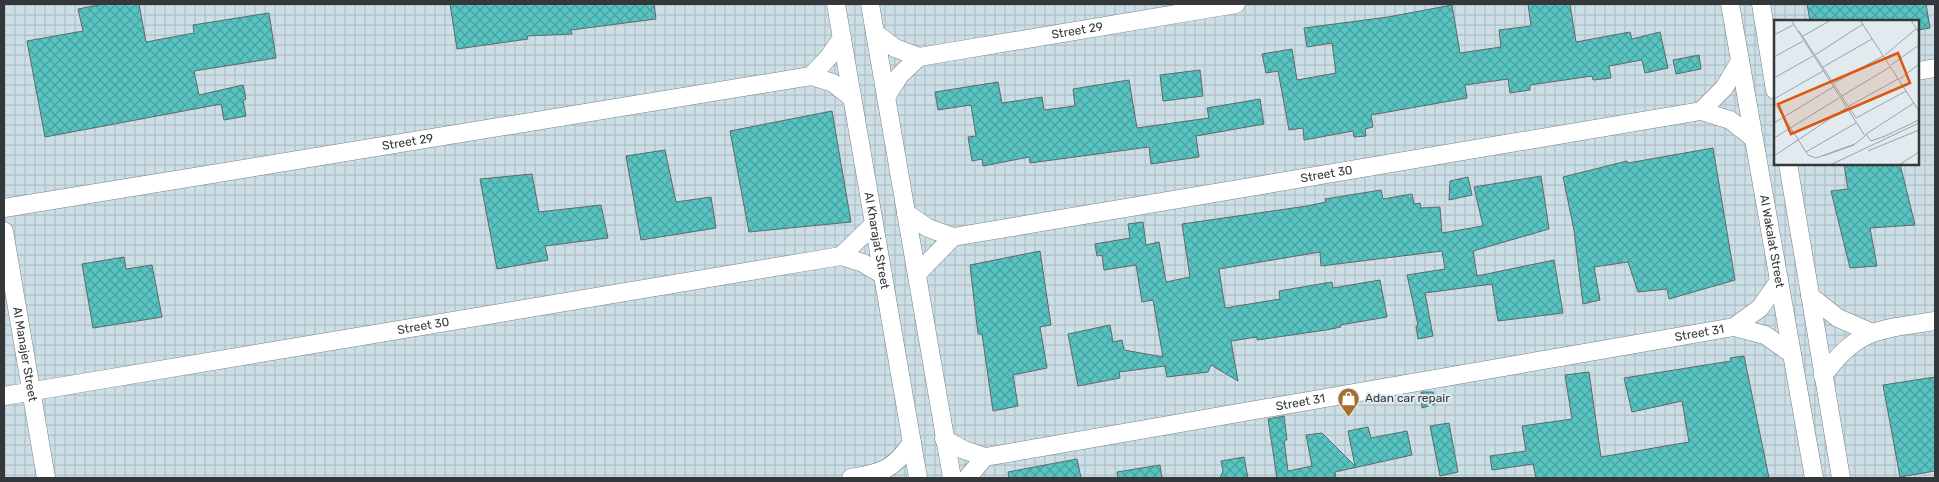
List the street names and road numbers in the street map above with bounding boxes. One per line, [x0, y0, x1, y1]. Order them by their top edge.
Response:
street label: Street 29 [1050, 19, 1104, 42]
street label: Street 29 [381, 131, 434, 153]
street label: Street 30 [1299, 163, 1354, 185]
street label: Al Kharajat Street [862, 191, 892, 290]
street label: Al Wakalat Street [1757, 194, 1787, 289]
street label: Al Manajer Street [10, 306, 40, 403]
street label: Street 30 [396, 315, 450, 337]
street label: Street 31 [1674, 322, 1725, 344]
street label: Street 31 [1275, 391, 1326, 413]

